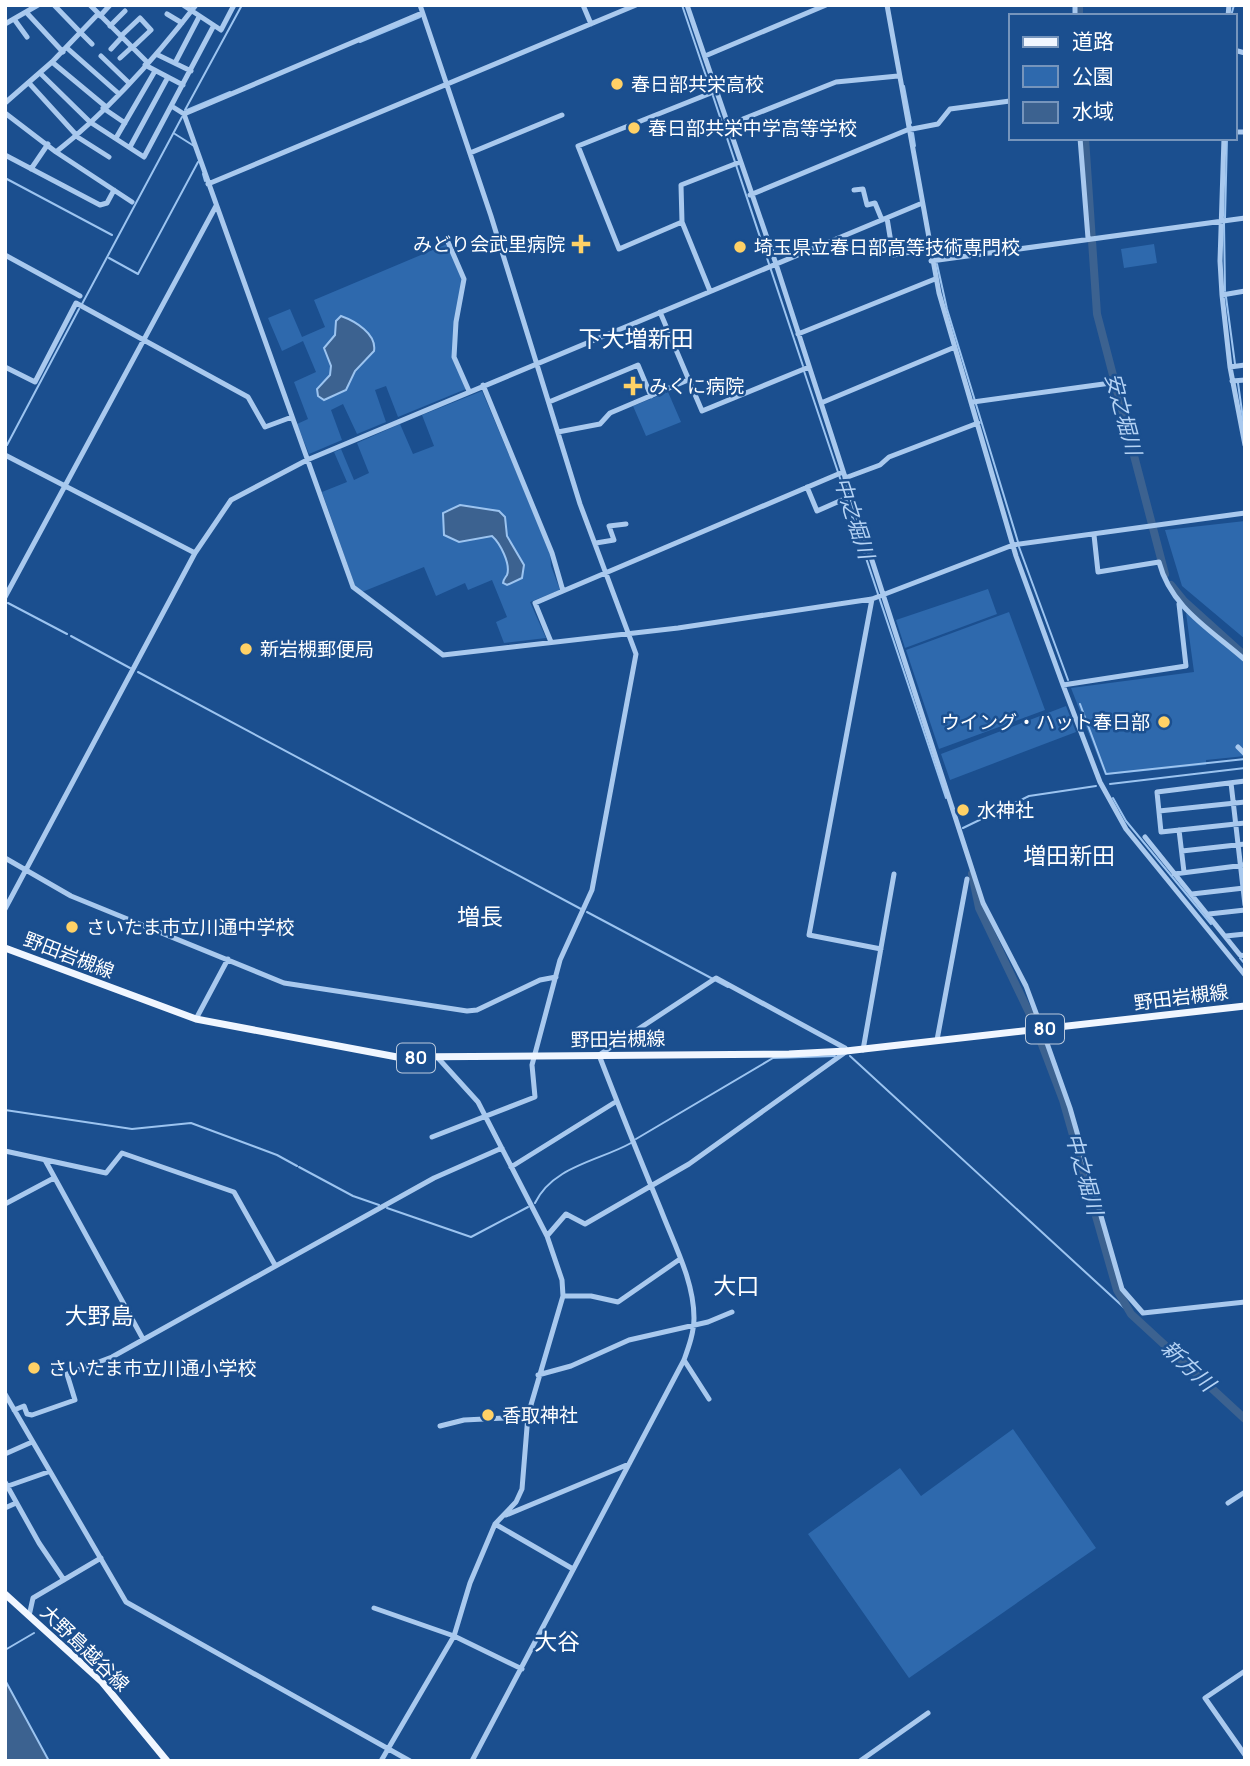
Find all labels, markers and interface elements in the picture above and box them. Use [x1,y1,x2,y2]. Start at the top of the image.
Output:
legend [1009,14,1236,140]
text: 道路 [1072,27,1114,55]
text: 公園 [1072,62,1114,90]
place label: 春日部共栄高校 [631,71,764,97]
marker: 春日部共栄高校 [609,76,625,92]
text: 水域 [1072,97,1114,125]
place label: 春日部共栄中学高等学校 [648,115,857,141]
marker: 春日部共栄中学高等学校 [626,120,642,136]
place label: みどり会武里病院 [413,231,565,257]
marker: みどり会武里病院 [571,234,591,254]
place label: 埼玉県立春日部高等技術専門校 [754,234,1020,260]
marker: 埼玉県立春日部高等技術専門校 [732,239,748,255]
district label: 下大増新田 [579,322,694,354]
water label: 安之堀川 [1100,370,1149,460]
place label: みくに病院 [649,373,744,399]
marker: みくに病院 [623,376,643,396]
water label: 中之堀川 [829,473,882,564]
place label: 新岩槻郵便局 [260,636,374,662]
marker: 新岩槻郵便局 [238,641,254,657]
place label: ウイング・ハット春日部 [941,709,1150,735]
marker: ウイング・ハット春日部 [1156,714,1172,730]
place label: 水神社 [977,797,1034,823]
marker: 水神社 [955,802,971,818]
district label: 増田新田 [1023,839,1115,871]
district label: 増長 [457,900,503,932]
place label: さいたま市立川通中学校 [86,914,294,940]
marker: さいたま市立川通中学校 [64,919,80,935]
street label: 野田岩槻線 [20,926,118,984]
street label: 野田岩槻線 [1132,978,1230,1016]
road number: 80 [1026,1014,1064,1044]
street label: 野田岩槻線 [570,1025,666,1053]
road number: 80 [397,1044,435,1072]
water label: 中之堀川 [1060,1129,1111,1220]
district label: 大口 [713,1269,759,1301]
district label: 大野島 [65,1299,134,1331]
water label: 新方川 [1156,1334,1223,1398]
place label: さいたま市立川通小学校 [48,1355,256,1381]
marker: さいたま市立川通小学校 [26,1360,42,1376]
place label: 香取神社 [502,1402,578,1428]
marker: 香取神社 [480,1407,496,1423]
street label: 大野島越谷線 [35,1599,135,1697]
district label: 大谷 [534,1625,580,1657]

